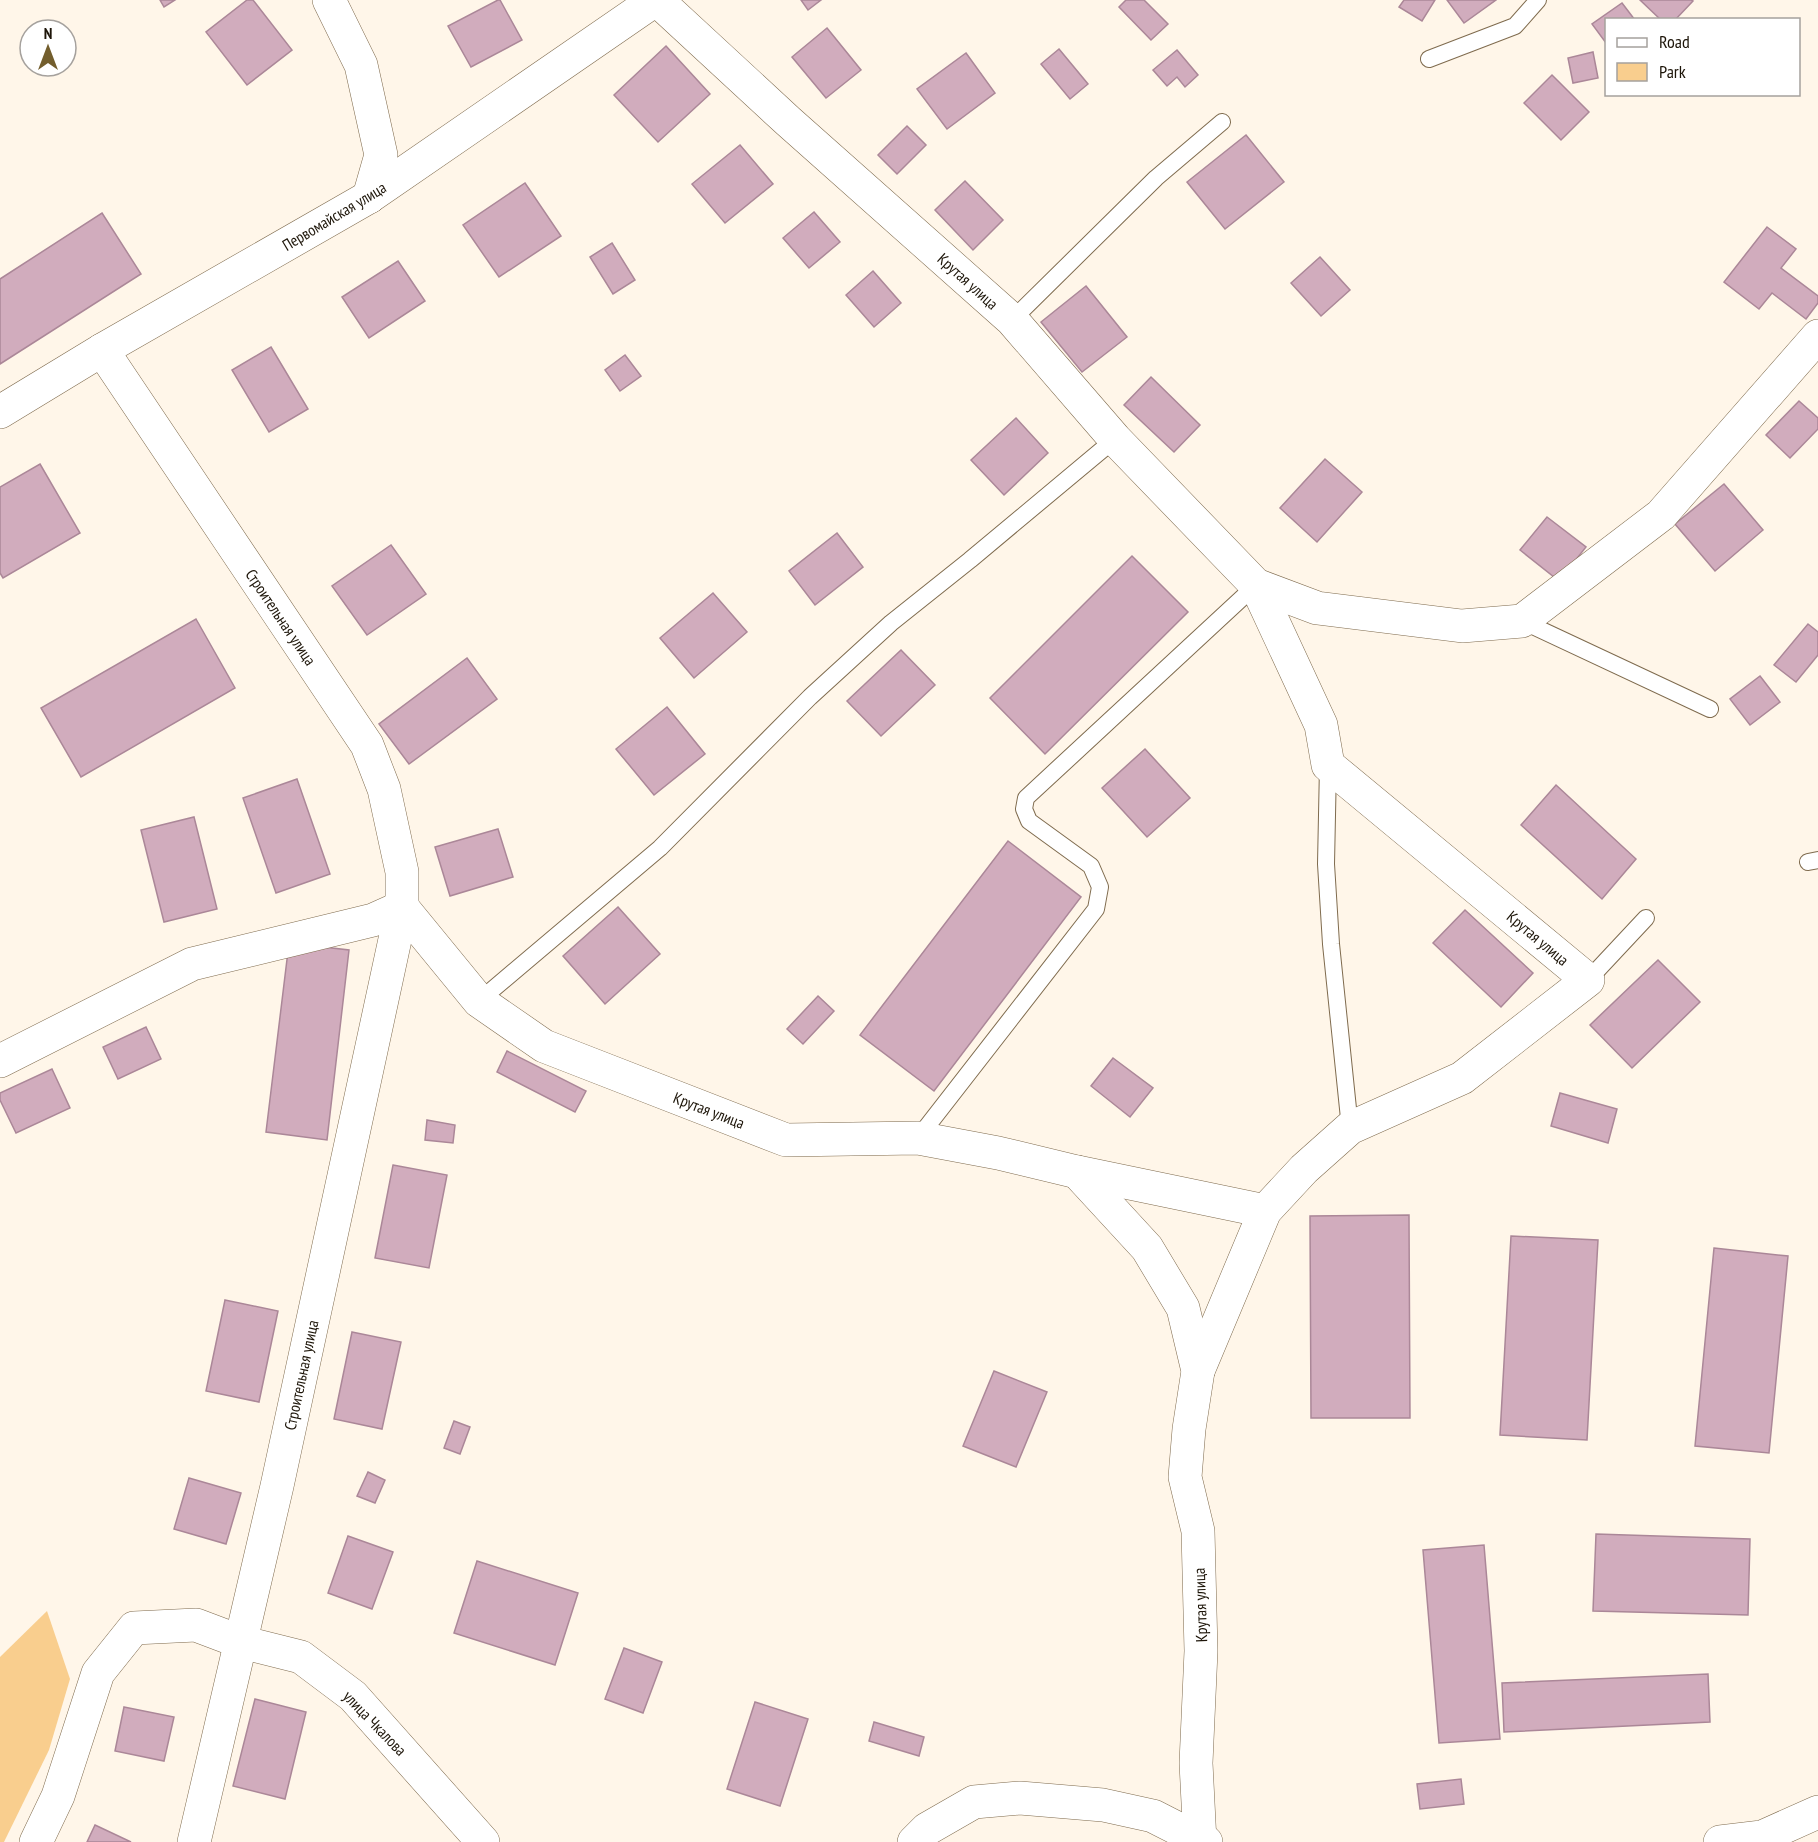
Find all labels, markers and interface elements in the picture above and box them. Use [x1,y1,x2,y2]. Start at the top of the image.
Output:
north arrow [18,18,78,78]
legend [1605,18,1800,96]
text: N [44,23,52,43]
text: Road [1659,30,1690,53]
text: Park [1659,60,1686,83]
street label: Первомайская улица [278,177,390,255]
street label: Крутая улица [934,249,1002,313]
street label: Строительная улица [241,565,321,669]
street label: Крутая улица [1503,906,1573,970]
street label: Крутая улица [671,1087,747,1133]
street label: Строительная улица [280,1318,322,1432]
street label: Крутая улица [1189,1567,1211,1643]
street label: улица Чкалова [339,1686,411,1760]

